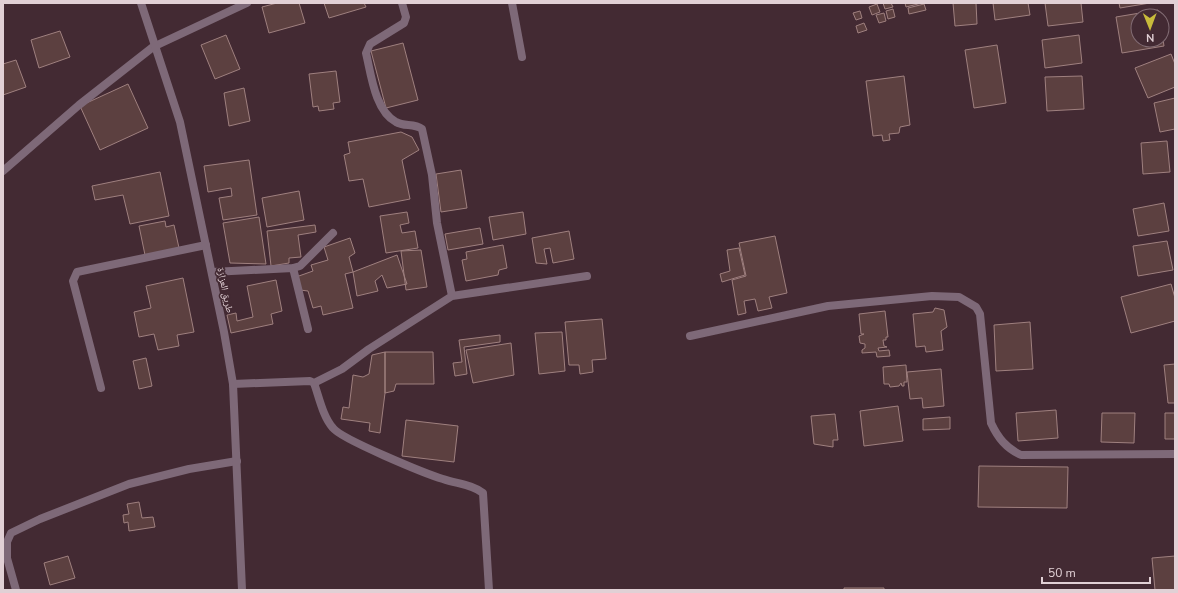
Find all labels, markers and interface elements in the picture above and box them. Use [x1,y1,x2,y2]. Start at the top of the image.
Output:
north arrow [1130,8,1170,48]
text: N [1146,30,1154,45]
street label: طريق العزازة [213,266,237,315]
scale bar [1042,559,1150,585]
text: 50 m [1048,565,1076,581]

